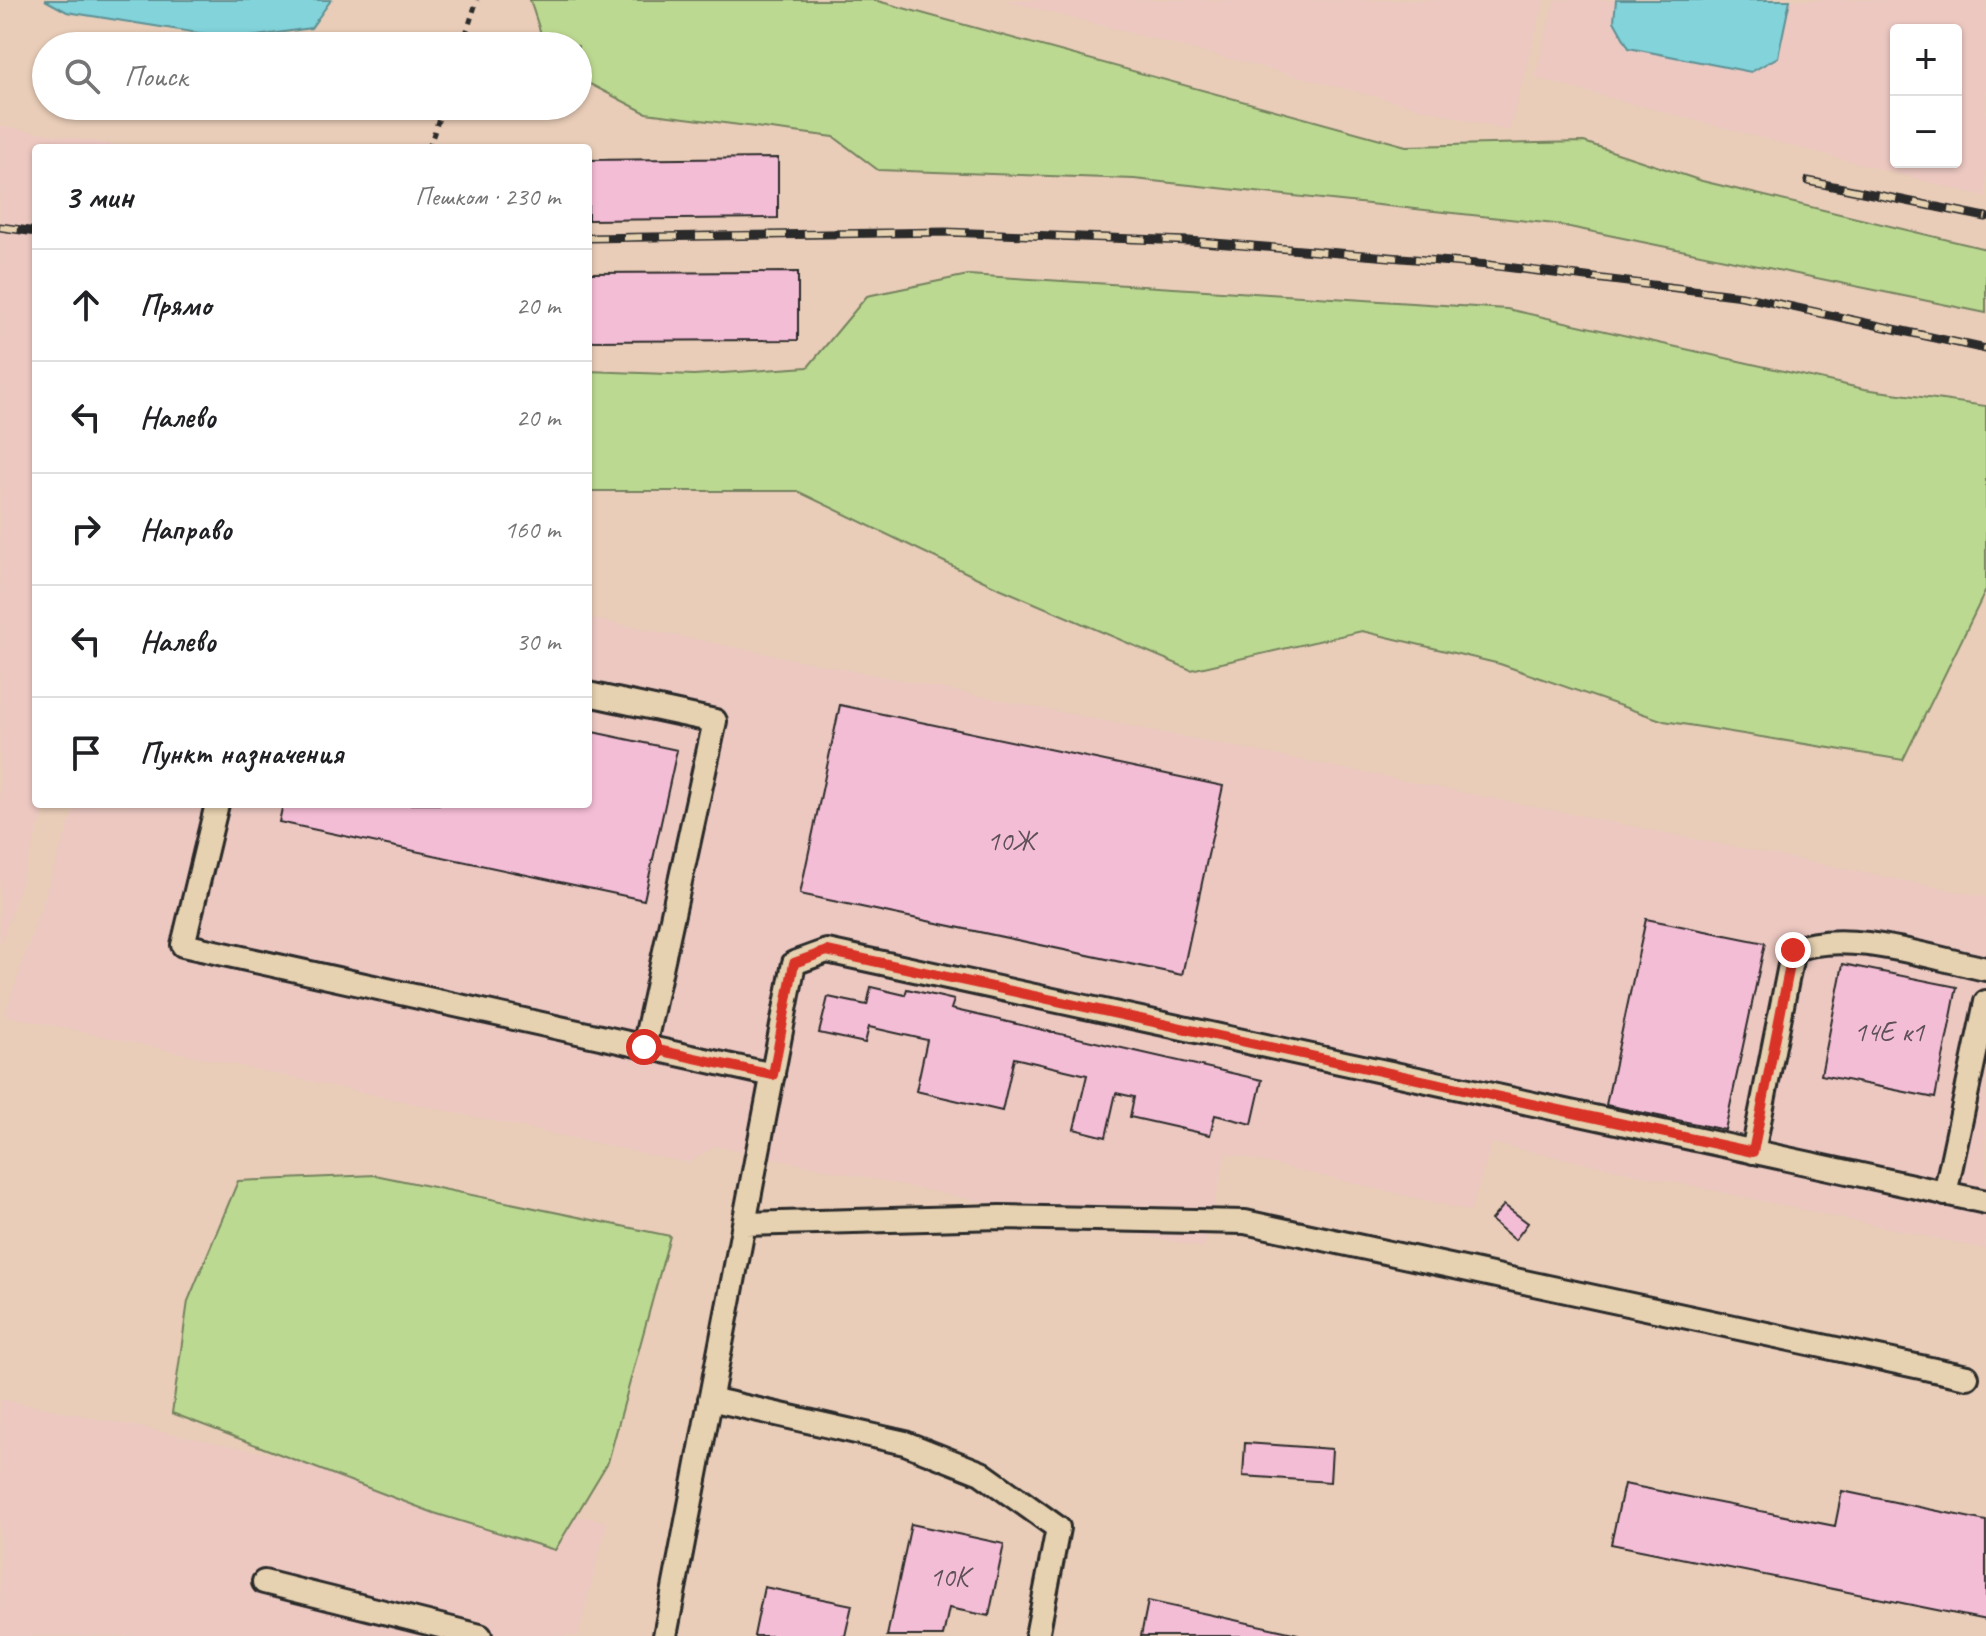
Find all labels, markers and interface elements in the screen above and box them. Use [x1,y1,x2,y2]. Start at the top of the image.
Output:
map controls [1890,24,1962,168]
button: + [1890,24,1962,96]
search box [32,32,592,120]
icon: search [60,54,104,98]
text: Поиск [124,57,187,95]
button: − [1890,96,1962,168]
text: 3 мин [64,175,133,218]
text: Пешком · 230 m [415,180,560,213]
icon: ahead [64,283,108,327]
text: Прямо [140,286,211,324]
text: 20 m [516,289,560,322]
icon: left [64,395,108,439]
text: Налево [140,398,216,436]
text: 20 m [516,401,560,434]
icon: right [64,507,108,551]
text: Направо [140,510,232,548]
text: 160 m [504,513,560,546]
icon: left [64,619,108,663]
text: Налево [140,622,216,660]
text: 30 m [516,625,560,658]
icon: arrive [64,731,108,775]
text: Пункт назначения [140,734,343,772]
house number: 10Ж [987,823,1039,858]
route end [1775,932,1811,968]
house number: 14Е к1 [1854,1014,1926,1049]
route start [626,1029,662,1065]
house number: 10К [929,1559,975,1594]

